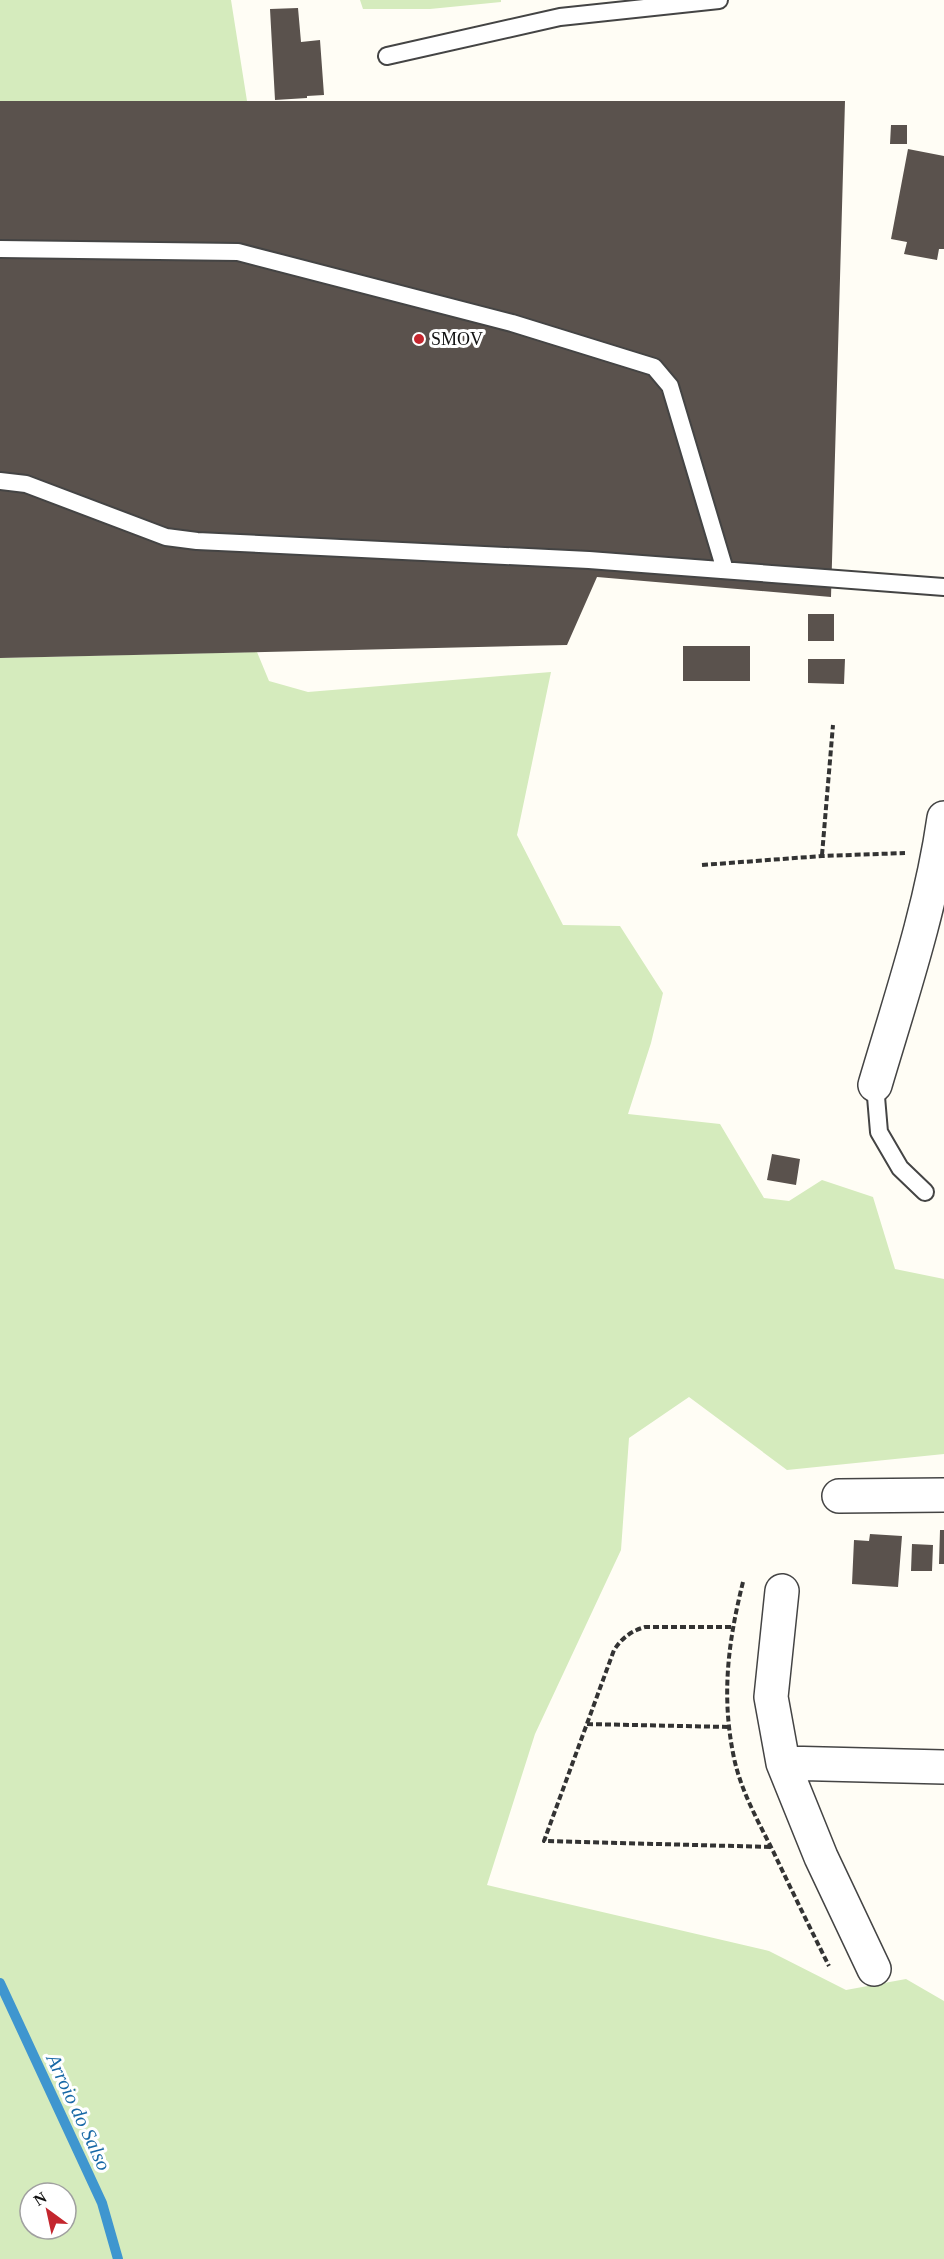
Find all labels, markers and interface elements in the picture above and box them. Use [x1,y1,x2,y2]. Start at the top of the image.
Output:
place label: SMOV [431,329,483,349]
marker: SMOV [412,332,426,346]
water label: Arroio do Salso [42,2048,116,2174]
north arrow [18,2181,78,2241]
text: N [31,2188,50,2209]

